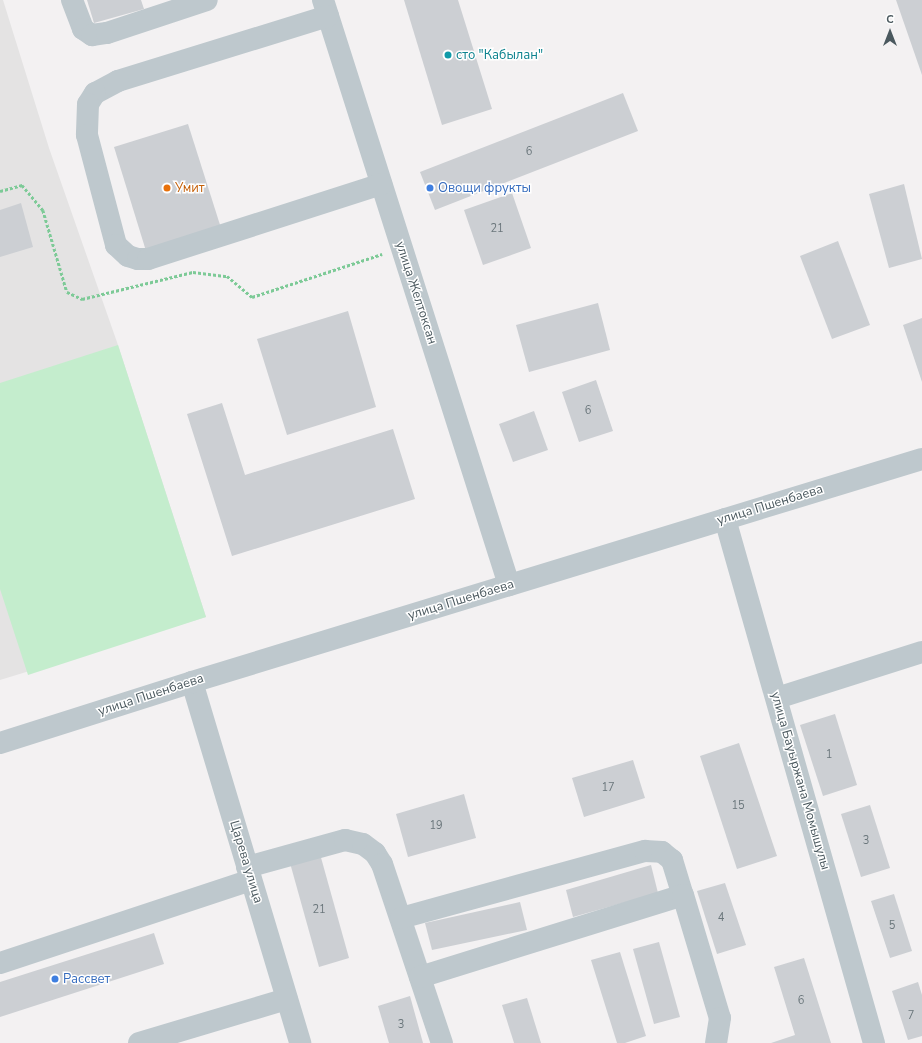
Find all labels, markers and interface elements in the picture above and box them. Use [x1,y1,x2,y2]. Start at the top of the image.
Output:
north arrow [870,12,910,52]
text: С [886,12,894,27]
place label: сто "Кабылан" [456,47,543,63]
marker: сто "Кабылан" [443,50,453,60]
house number: 6 [526,145,532,159]
place label: Умит [175,180,205,196]
place label: Овощи фрукты [438,180,531,196]
marker: Умит [162,183,172,193]
marker: Овощи фрукты [425,183,435,193]
house number: 21 [490,222,504,236]
street label: улица Желтоксан [392,240,440,346]
house number: 6 [585,404,591,418]
street label: улица Пшенбаева [715,481,825,529]
street label: улица Пшенбаева [406,576,516,624]
street label: улица Пшенбаева [96,671,206,719]
street label: улица Бауыржана Момышулы [767,690,833,872]
house number: 1 [826,748,832,762]
house number: 17 [601,781,615,795]
house number: 15 [731,799,745,813]
street label: Царева улица [226,819,266,905]
house number: 19 [429,819,443,833]
house number: 3 [863,834,869,848]
house number: 21 [312,903,326,917]
house number: 4 [718,911,724,925]
house number: 5 [889,919,895,933]
place label: Рассвет [63,971,110,987]
marker: Рассвет [50,974,60,984]
house number: 6 [798,994,804,1008]
house number: 7 [908,1009,914,1023]
house number: 3 [398,1018,404,1032]

